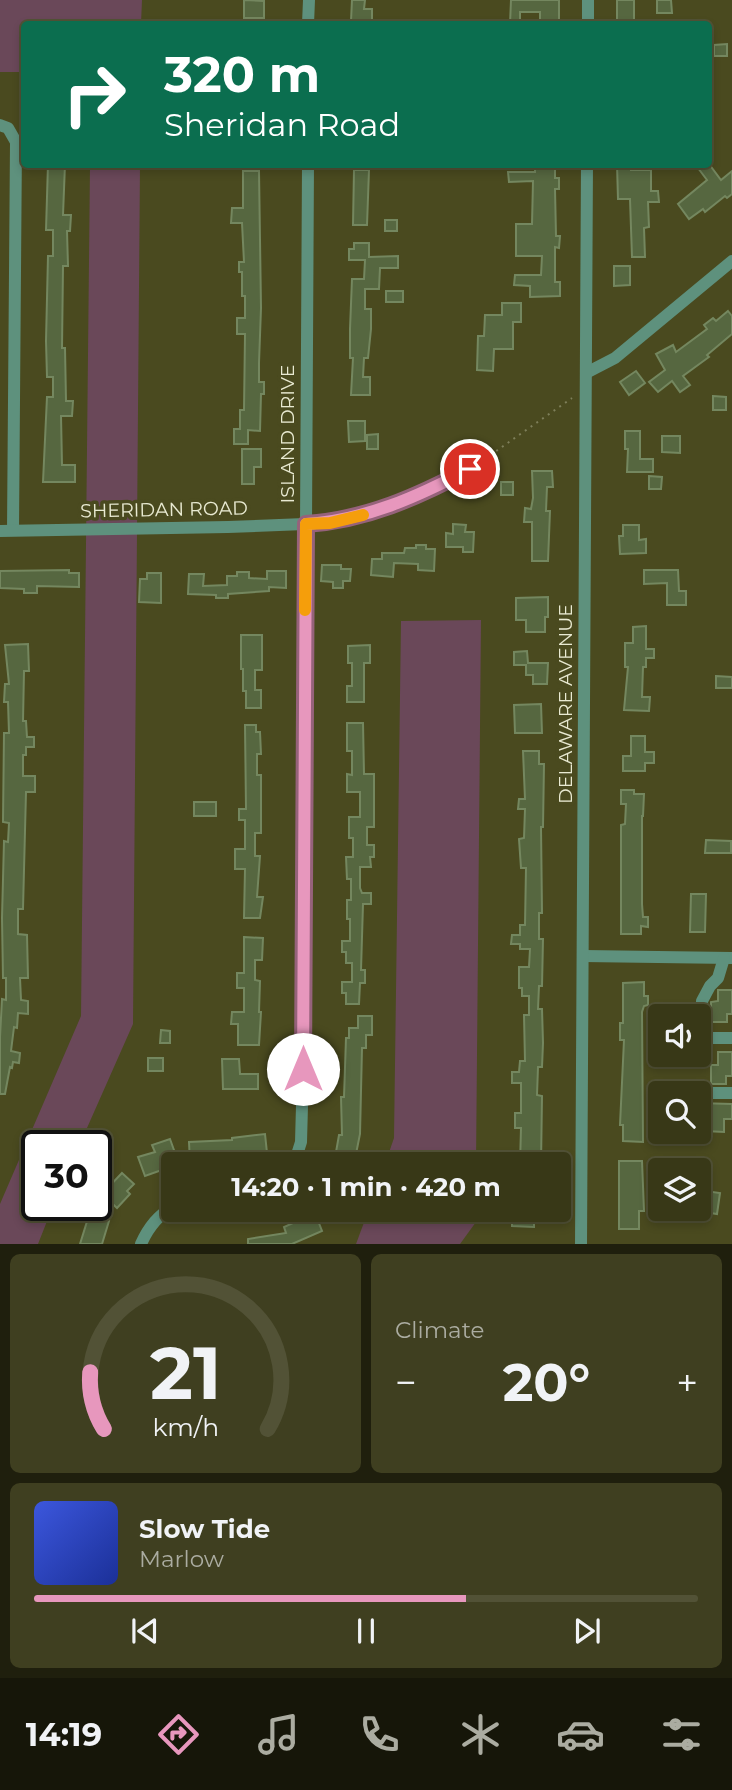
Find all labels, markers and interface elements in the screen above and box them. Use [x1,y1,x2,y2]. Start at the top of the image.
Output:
text: 320 m [164,45,320,104]
icon: right [49,49,140,140]
text: Sheridan Road [164,105,400,144]
street label: ISLAND DRIVE [276,365,299,503]
pin [440,439,500,499]
icon: arrive [451,450,489,488]
street label: SHERIDAN ROAD [80,497,248,522]
street label: DELAWARE AVENUE [554,604,577,804]
map controls [648,1004,711,1221]
button: sound [648,1004,711,1067]
position arrow [266,1032,340,1106]
button: search [648,1081,711,1144]
speed limit sign: 30 [21,1130,112,1221]
button: layers [648,1158,711,1221]
text: 14:20 · 1 min · 420 m [231,1171,501,1203]
text: Climate [395,1316,484,1344]
text: 21 [150,1330,221,1418]
text: 20° [503,1351,590,1414]
text: − [395,1359,417,1406]
text: + [676,1359,698,1406]
text: km/h [152,1412,219,1442]
text: Slow Tide [139,1513,270,1545]
text: Marlow [139,1545,224,1573]
icon: previous [126,1612,164,1650]
icon: pause [347,1612,385,1650]
icon: next [568,1612,606,1650]
icon: directions [154,1710,203,1759]
icon: music [254,1710,303,1759]
icon: phone [355,1710,404,1759]
icon: climate [456,1710,505,1759]
icon: car [556,1710,605,1759]
icon: filters [657,1710,706,1759]
text: 14:19 [26,1715,102,1754]

